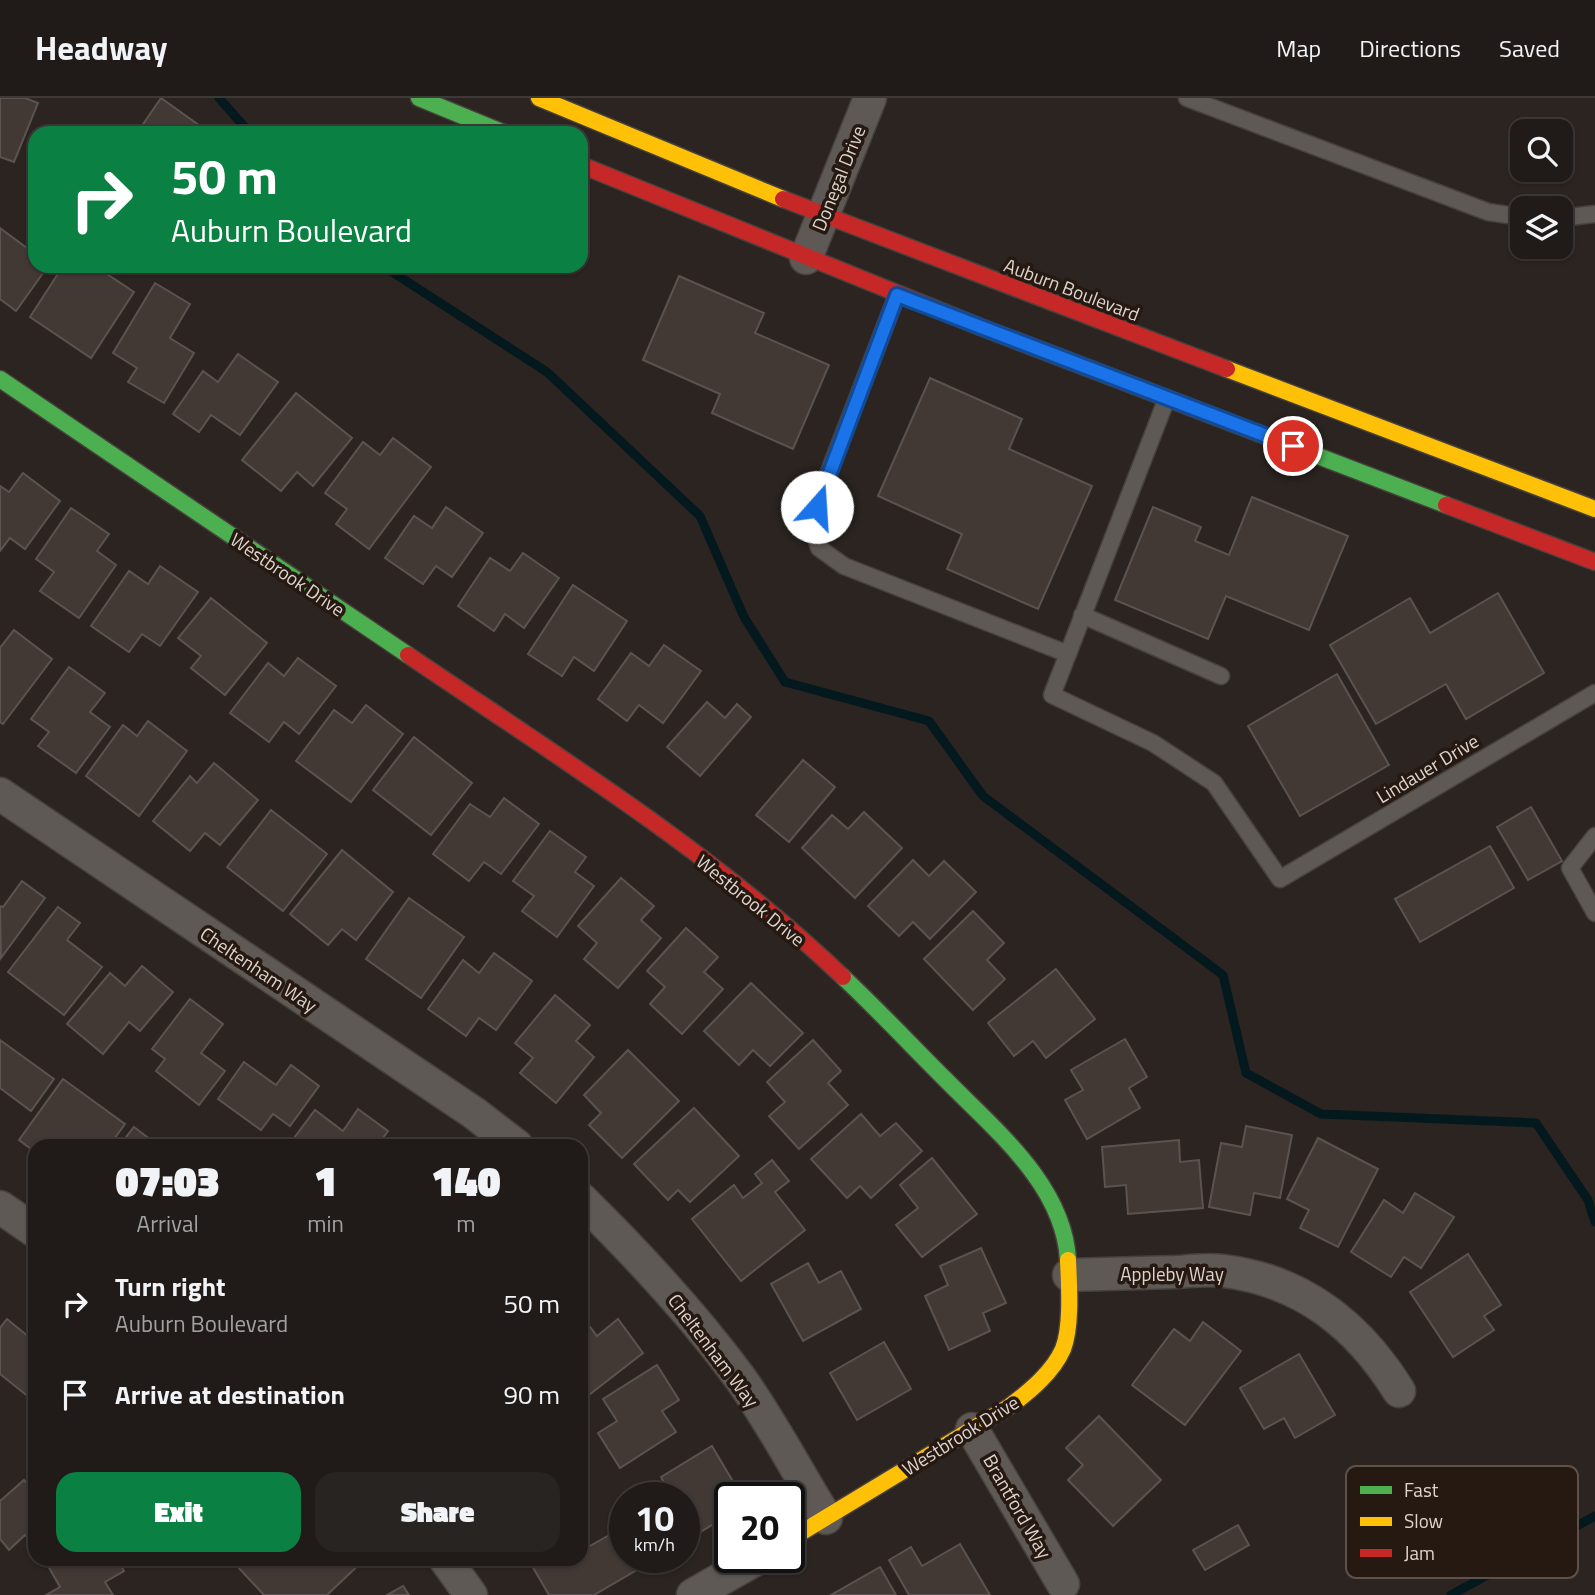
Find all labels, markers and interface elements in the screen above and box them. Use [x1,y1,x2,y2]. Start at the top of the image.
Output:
text: Headway [35,23,168,73]
text: Map [1276,30,1321,66]
text: Directions [1359,30,1461,66]
text: Saved [1499,30,1560,66]
map controls [1510,119,1573,259]
button: search [1510,119,1573,182]
street label: Donegal Drive [804,121,872,235]
text: 50 m [171,138,278,213]
icon: right [56,154,147,245]
button: layers [1510,196,1573,259]
text: Auburn Boulevard [171,206,412,254]
street label: Auburn Boulevard [1000,250,1144,328]
pin [1263,416,1323,476]
icon: arrive [1274,427,1312,465]
position arrow [780,470,854,544]
street label: Westbrook Drive [225,525,351,623]
street label: Lindauer Drive [1370,726,1484,810]
street label: Westbrook Drive [690,847,812,953]
street label: Cheltenham Way [195,919,323,1019]
text: 07:03 [115,1148,220,1212]
text: 1 [314,1148,337,1212]
text: 140 [431,1148,501,1212]
text: Arrival [136,1206,199,1241]
text: min [307,1206,344,1241]
text: m [456,1206,476,1241]
street label: Appleby Way [1120,1259,1224,1288]
text: Turn right [115,1267,226,1306]
text: 50 m [503,1284,560,1323]
icon: right [56,1285,94,1323]
street label: Cheltenham Way [662,1287,766,1413]
text: Auburn Boulevard [115,1306,288,1341]
text: Arrive at destination [115,1375,345,1414]
text: 90 m [503,1375,560,1414]
icon: arrive [56,1376,94,1414]
street label: Westbrook Drive [896,1388,1024,1482]
street label: Brantford Way [976,1448,1060,1564]
legend [1346,1466,1578,1578]
button: Exit [56,1472,301,1552]
button: Share [315,1472,560,1552]
text: Fast [1404,1475,1439,1504]
speed limit sign: 20 [714,1482,805,1573]
text: 10 [635,1491,674,1545]
text: Slow [1404,1506,1443,1535]
text: km/h [634,1531,675,1558]
text: Jam [1404,1538,1435,1567]

